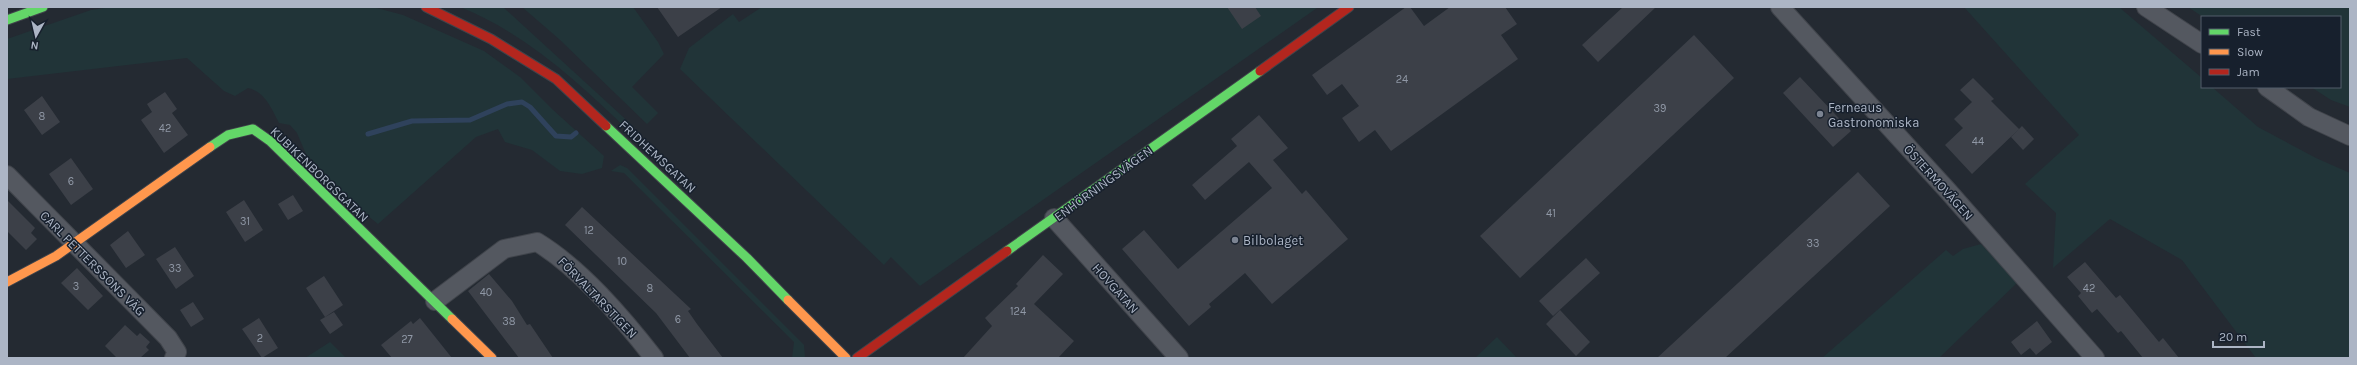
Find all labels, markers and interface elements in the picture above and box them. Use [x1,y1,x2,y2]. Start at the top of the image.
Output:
north arrow [16,16,56,56]
legend [2201,16,2341,88]
text: Fast [2237,25,2261,39]
text: N [30,38,39,52]
text: Slow [2237,45,2263,59]
text: Jam [2237,65,2260,79]
house number: 24 [1396,73,1408,86]
place label: Ferneaus Gastronomiska [1828,100,1919,130]
house number: 39 [1654,102,1666,115]
marker: Ferneaus Gastronomiska [1815,109,1825,119]
house number: 8 [39,110,46,123]
street label: FRIDHEMSGATAN [616,117,699,196]
house number: 42 [159,122,171,135]
street label: KUBIKENBORGSGATAN [268,124,372,225]
house number: 44 [1972,135,1984,148]
street label: ÖSTERMOVÄGEN [1901,141,1977,223]
street label: ENHÖRNINGSVÄGEN [1051,142,1155,224]
house number: 6 [68,175,74,188]
street label: CARL PETTERSSONS VÄG [37,207,149,319]
house number: 41 [1546,207,1556,220]
house number: 31 [240,215,250,228]
house number: 12 [584,224,594,237]
place label: Bilbolaget [1243,233,1303,248]
marker: Bilbolaget [1230,235,1240,245]
house number: 33 [1807,237,1820,250]
street label: FÖRVALTARSTIGEN [555,253,641,341]
house number: 10 [617,255,627,268]
street label: HOVGATAN [1089,260,1142,316]
house number: 33 [169,262,182,275]
house number: 3 [73,280,79,293]
house number: 8 [647,282,654,295]
house number: 42 [2083,282,2095,295]
house number: 40 [480,286,492,299]
house number: 124 [1010,305,1026,318]
house number: 6 [675,313,681,326]
house number: 38 [502,315,516,328]
scale bar [2213,323,2264,349]
text: 20 m [2219,330,2247,344]
house number: 2 [257,332,263,345]
house number: 27 [401,333,413,346]

